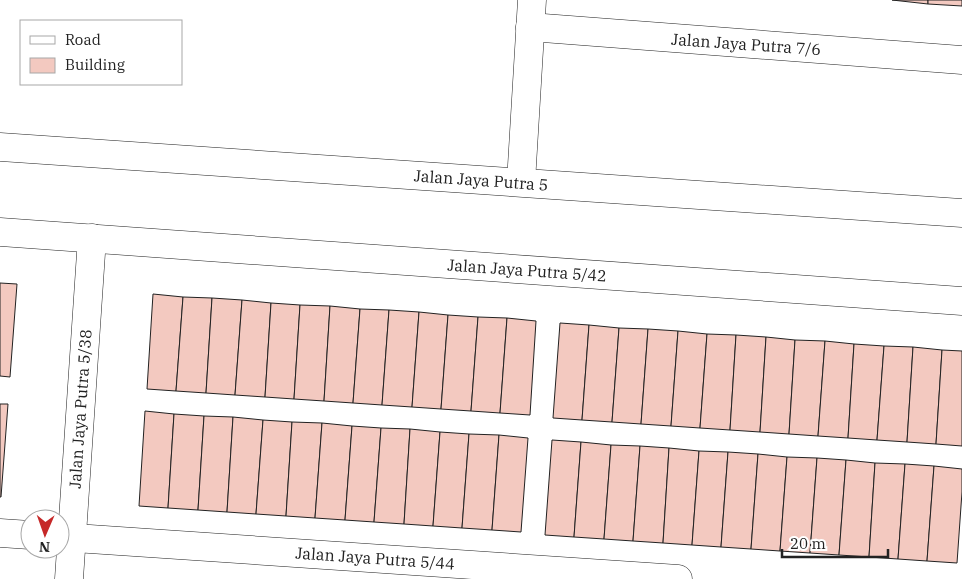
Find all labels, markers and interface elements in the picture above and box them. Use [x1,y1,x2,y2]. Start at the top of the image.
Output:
legend [20,20,182,85]
street label: Jalan Jaya Putra 7/6 [670,29,822,59]
text: Road [65,30,101,49]
text: Building [65,55,125,74]
street label: Jalan Jaya Putra 5 [413,165,549,195]
street label: Jalan Jaya Putra 5/42 [447,254,607,286]
street label: Jalan Jaya Putra 5/38 [64,329,96,489]
north arrow [20,509,70,559]
scale bar [782,526,888,558]
text: 20 m [790,534,826,553]
text: N [39,538,50,556]
street label: Jalan Jaya Putra 5/44 [295,542,455,574]

